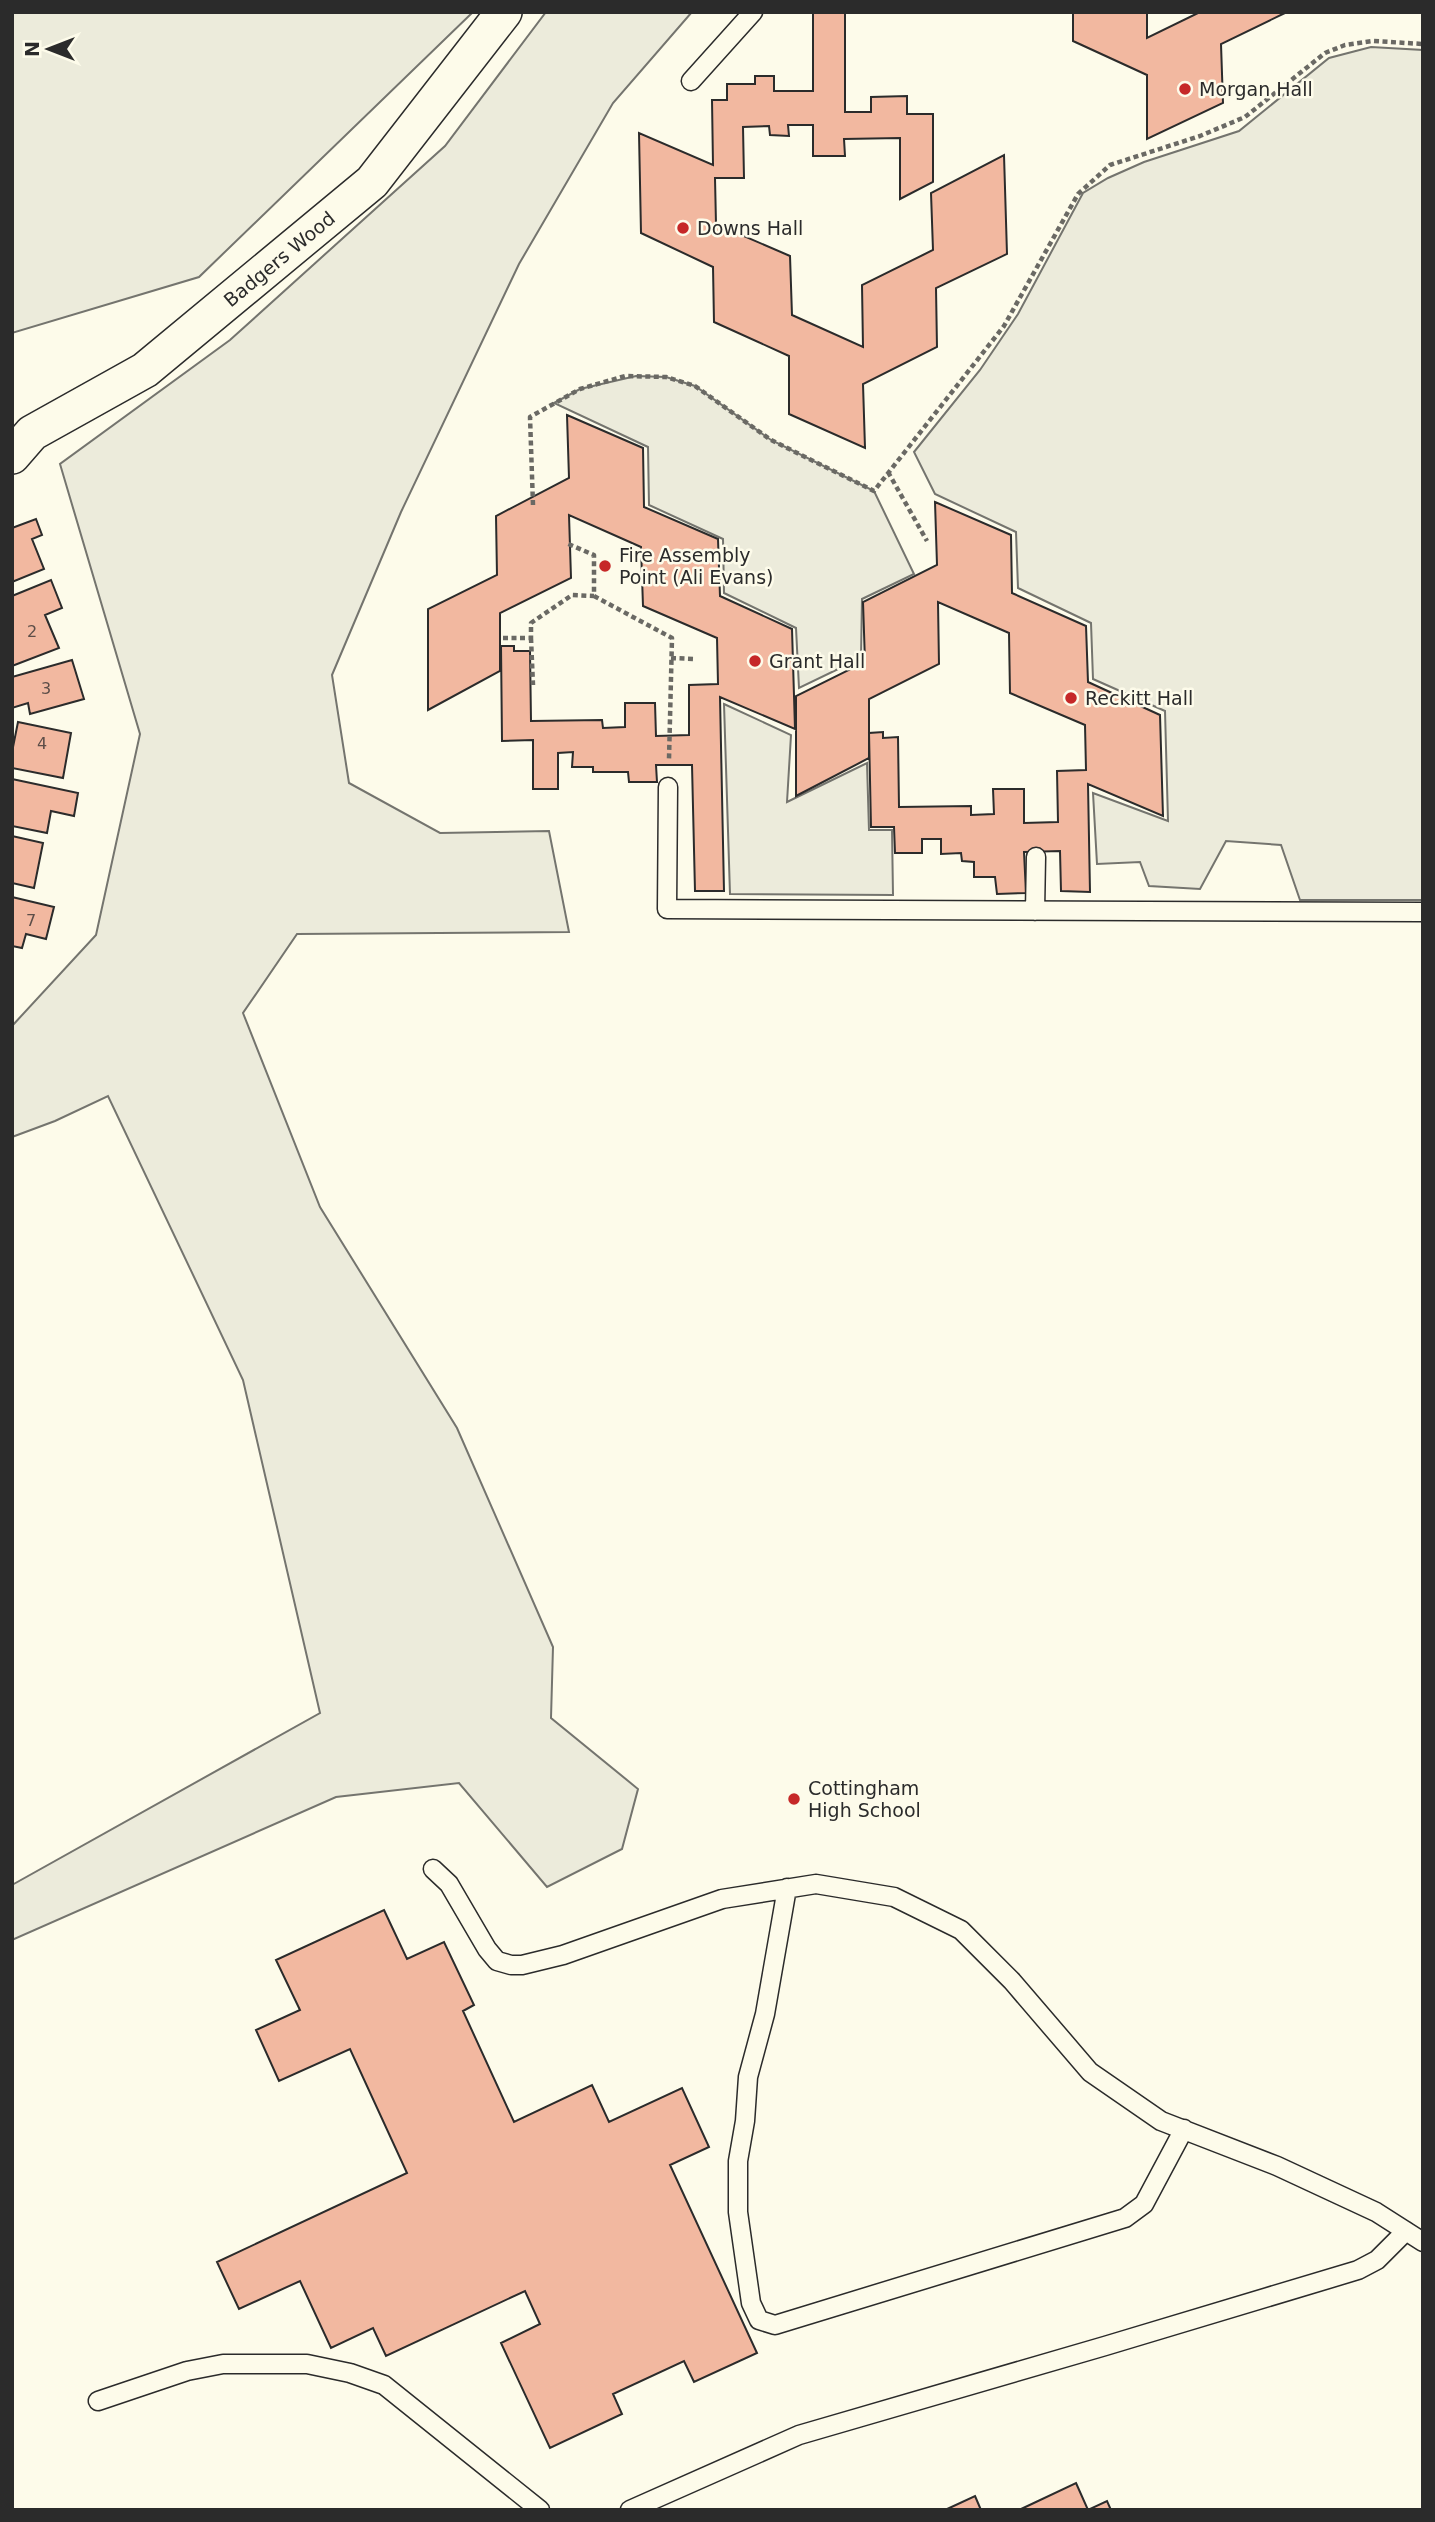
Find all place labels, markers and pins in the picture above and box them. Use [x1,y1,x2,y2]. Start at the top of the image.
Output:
place label: Morgan Hall [1199,78,1313,100]
marker: Morgan Hall [1177,81,1193,97]
place label: Downs Hall [697,217,803,239]
marker: Downs Hall [675,220,691,236]
place label: Fire Assembly Point (Ali Evans) [619,544,773,588]
marker: Fire Assembly Point (Ali Evans) [597,558,613,574]
place label: Grant Hall [769,650,865,672]
marker: Grant Hall [747,653,763,669]
place label: Reckitt Hall [1085,687,1193,709]
marker: Reckitt Hall [1063,690,1079,706]
place label: Cottingham High School [808,1777,921,1821]
marker: Cottingham High School [786,1791,802,1807]

